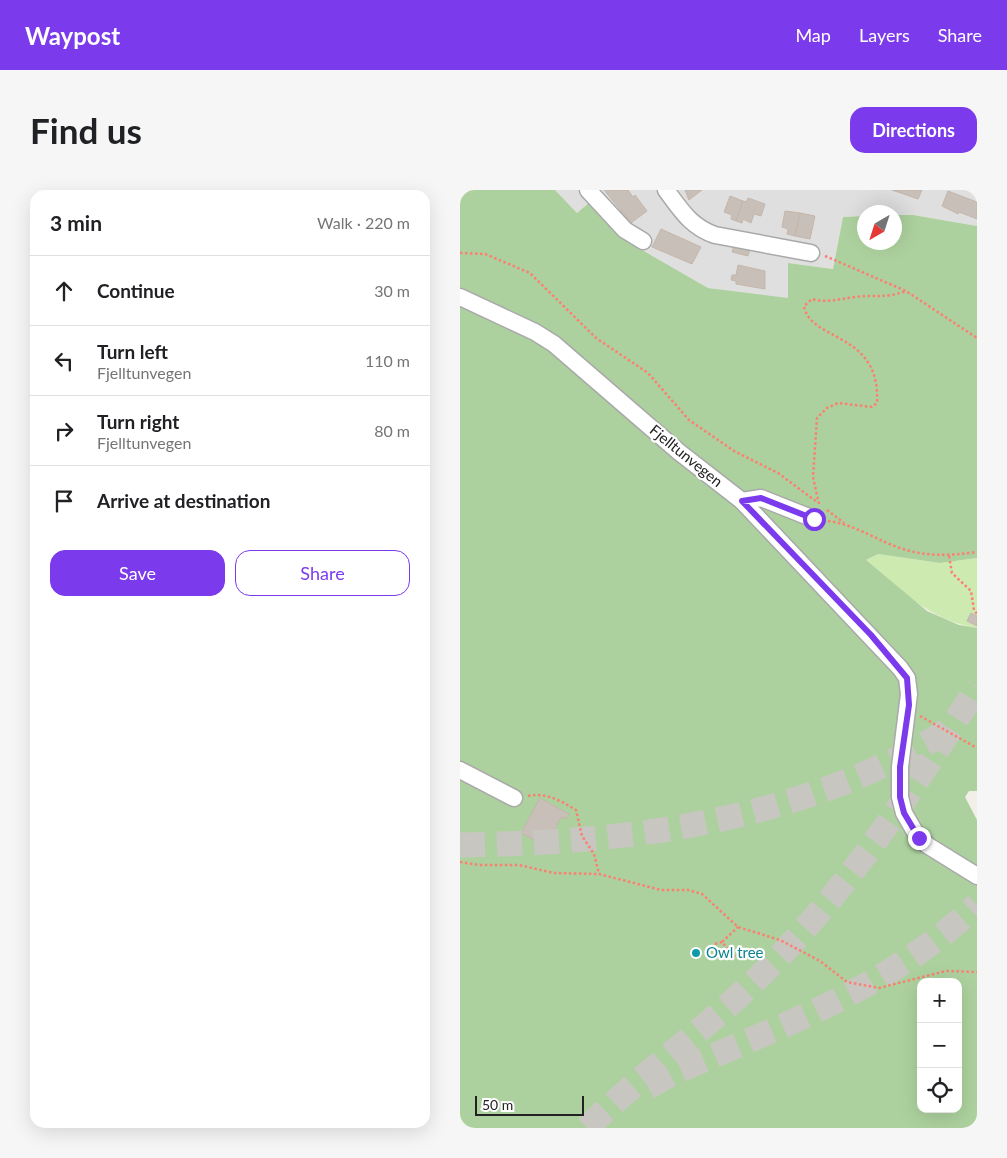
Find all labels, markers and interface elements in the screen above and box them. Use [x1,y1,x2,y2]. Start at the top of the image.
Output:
text: Waypost [25,21,120,50]
text: Map [795,24,831,46]
text: Layers [859,24,910,46]
text: Share [938,24,982,46]
button: Directions [850,107,977,153]
text: Find us [30,109,142,151]
north arrow [857,205,902,250]
text: 3 min [50,210,102,235]
text: Walk · 220 m [317,213,410,232]
icon: ahead [50,277,78,305]
text: Continue [97,279,175,302]
text: 30 m [374,281,410,300]
text: Turn left [97,340,168,363]
icon: left [50,347,78,375]
text: 110 m [365,351,410,370]
text: Fjelltunvegen [97,363,191,382]
text: Turn right [97,410,179,433]
icon: right [50,417,78,445]
street label: Fjelltunvegen [647,420,727,490]
text: 80 m [374,421,410,440]
text: Fjelltunvegen [97,433,191,452]
icon: arrive [50,487,78,515]
text: Arrive at destination [97,489,270,512]
route start [803,508,826,531]
button: Save [50,550,225,596]
button: Share [235,550,410,596]
route end [908,827,931,850]
place label: Owl tree [706,943,764,961]
marker: Owl tree [690,947,702,959]
map controls [917,978,962,1113]
button: + [917,978,962,1023]
button: − [917,1023,962,1068]
button: locate [917,1068,962,1113]
scale bar [475,1093,584,1116]
text: 50 m [482,1096,513,1113]

